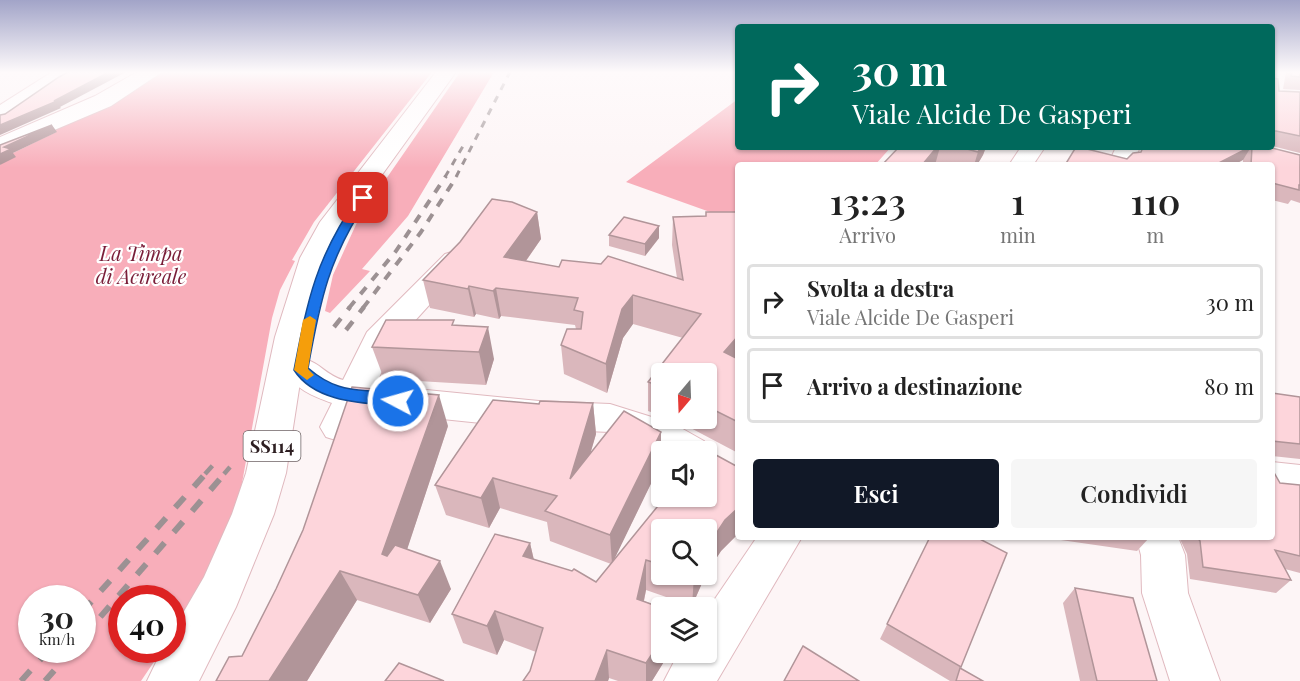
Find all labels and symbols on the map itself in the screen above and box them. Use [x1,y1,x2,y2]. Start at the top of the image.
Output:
pin [337,172,388,223]
park label: La Timpa di Acireale [96,239,187,289]
north arrow [651,363,717,429]
position arrow [366,369,430,433]
road number: SS114 [244,431,300,461]
speed limit sign: 40 [108,585,186,663]

